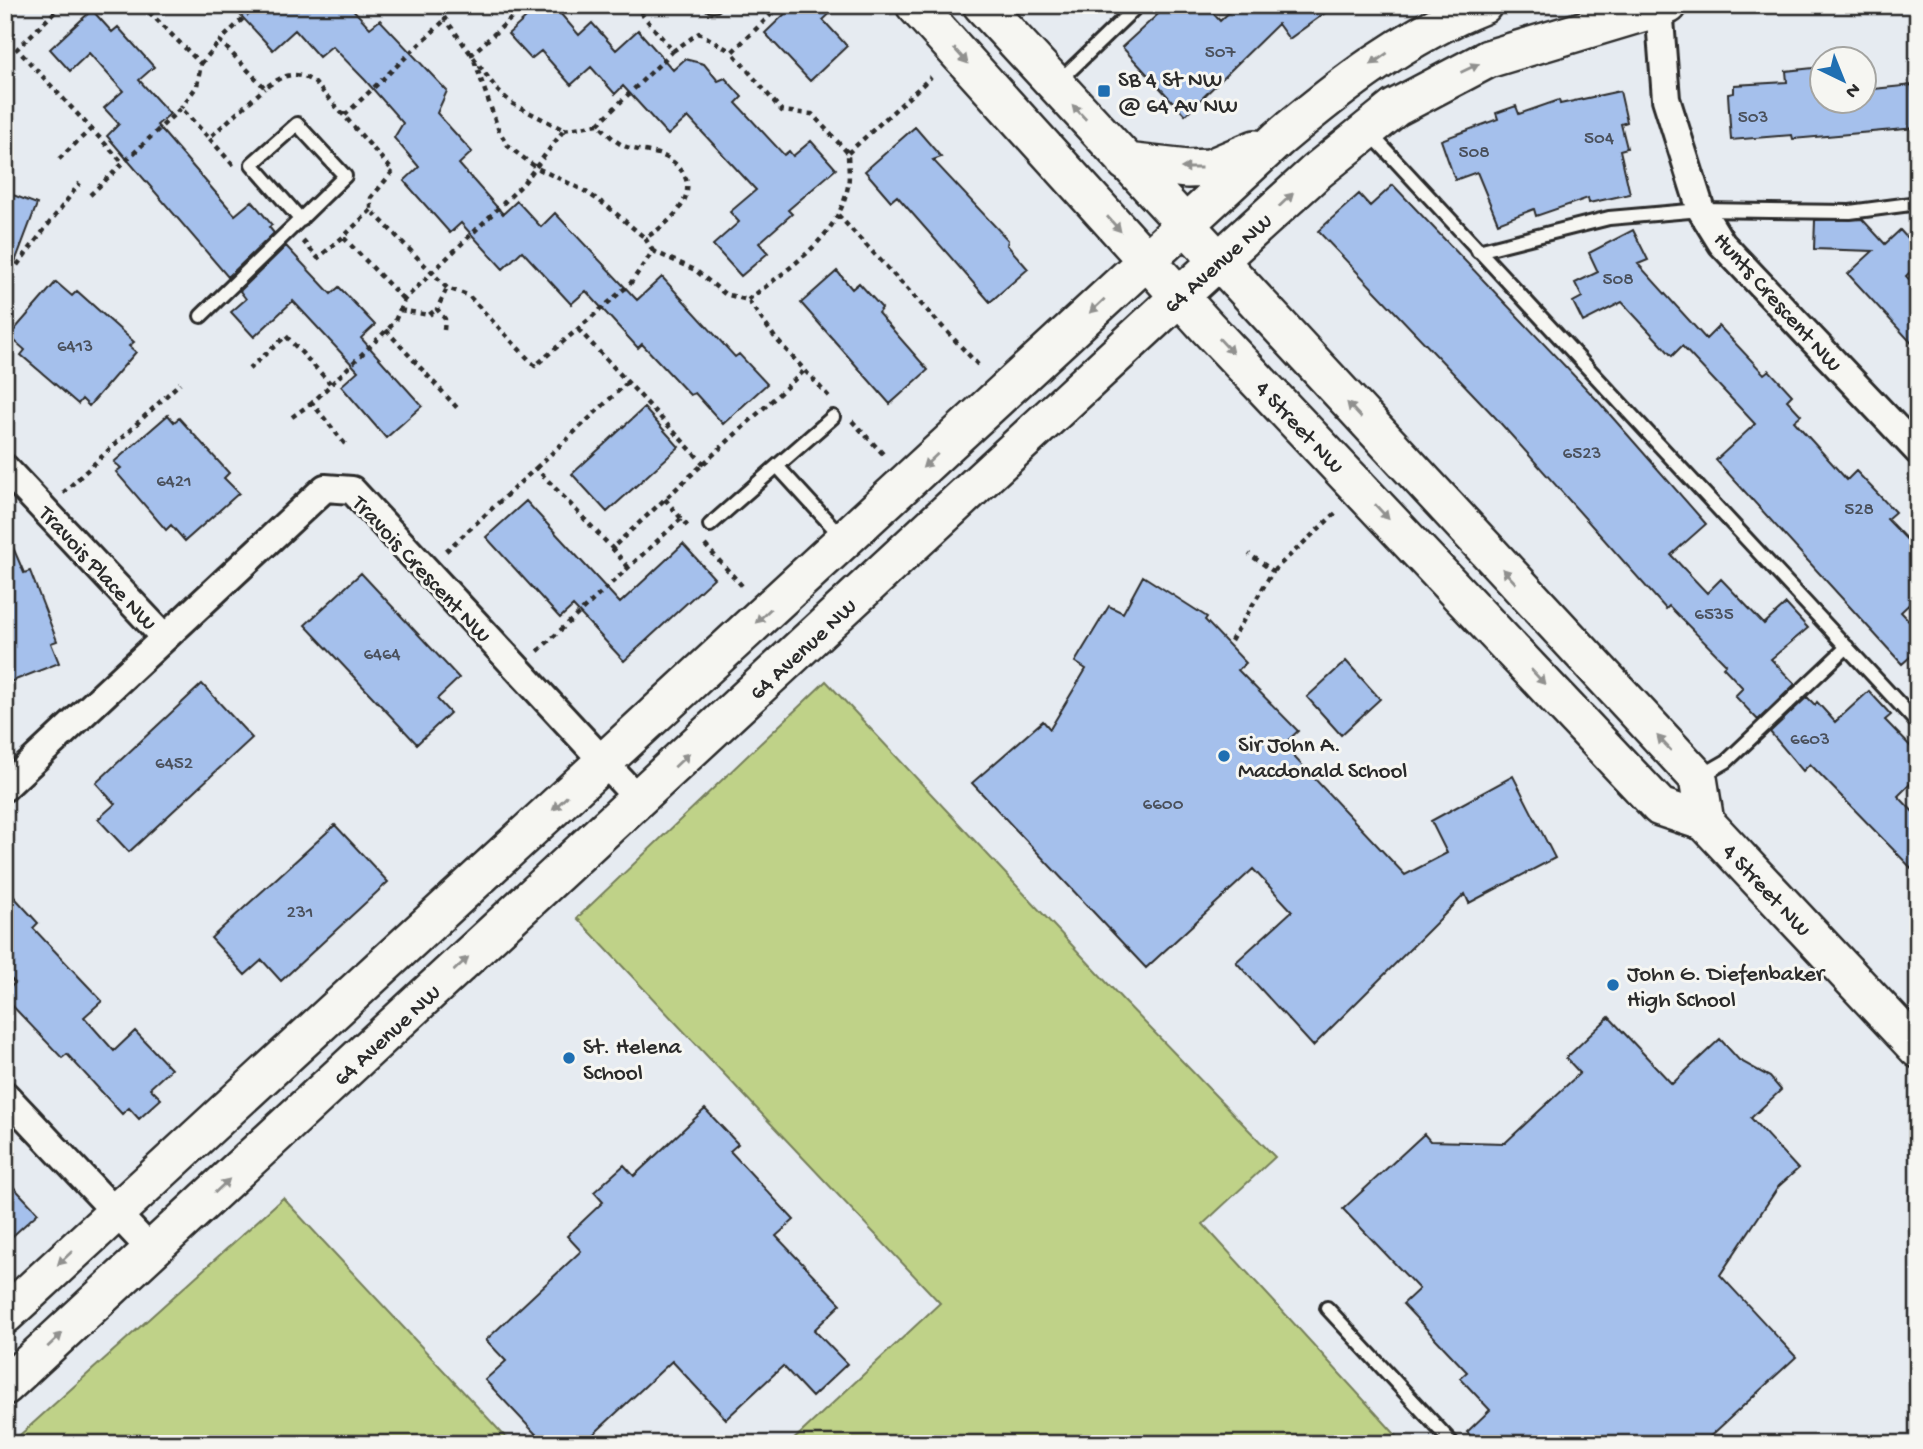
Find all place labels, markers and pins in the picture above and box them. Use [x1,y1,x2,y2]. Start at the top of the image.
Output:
place label: SB 4 St NW @ 64 Av NW [1118,68,1238,121]
marker: SB 4 St NW @ 64 Av NW [1096,83,1112,99]
place label: Sir John A. Macdonald School [1238,733,1407,786]
marker: Sir John A. Macdonald School [1216,748,1232,764]
place label: John G. Diefenbaker High School [1627,962,1826,1015]
marker: John G. Diefenbaker High School [1605,977,1621,993]
place label: St. Helena School [583,1035,683,1088]
marker: St. Helena School [561,1050,577,1066]

